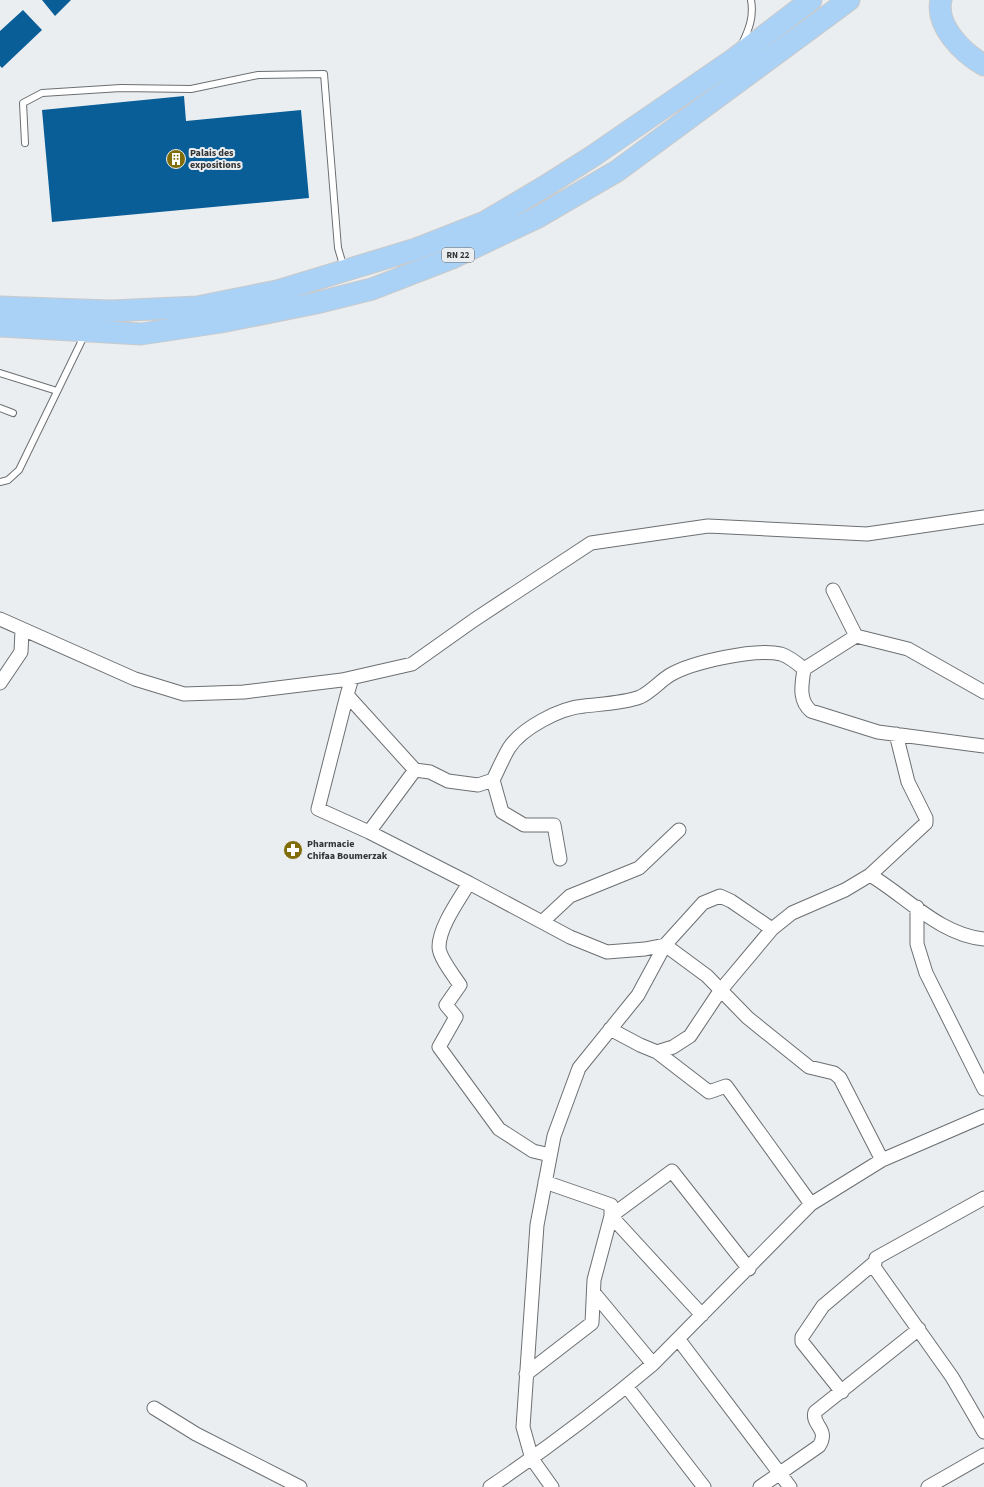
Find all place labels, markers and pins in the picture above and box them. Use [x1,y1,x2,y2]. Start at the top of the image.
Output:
place label: Palais des expositions [190,146,241,172]
building icon: Palais des expositions [165,148,187,170]
place label: Pharmacie Chifaa Boumerzak [307,837,388,863]
pharmacy icon: Pharmacie Chifaa Boumerzak [282,839,304,861]

